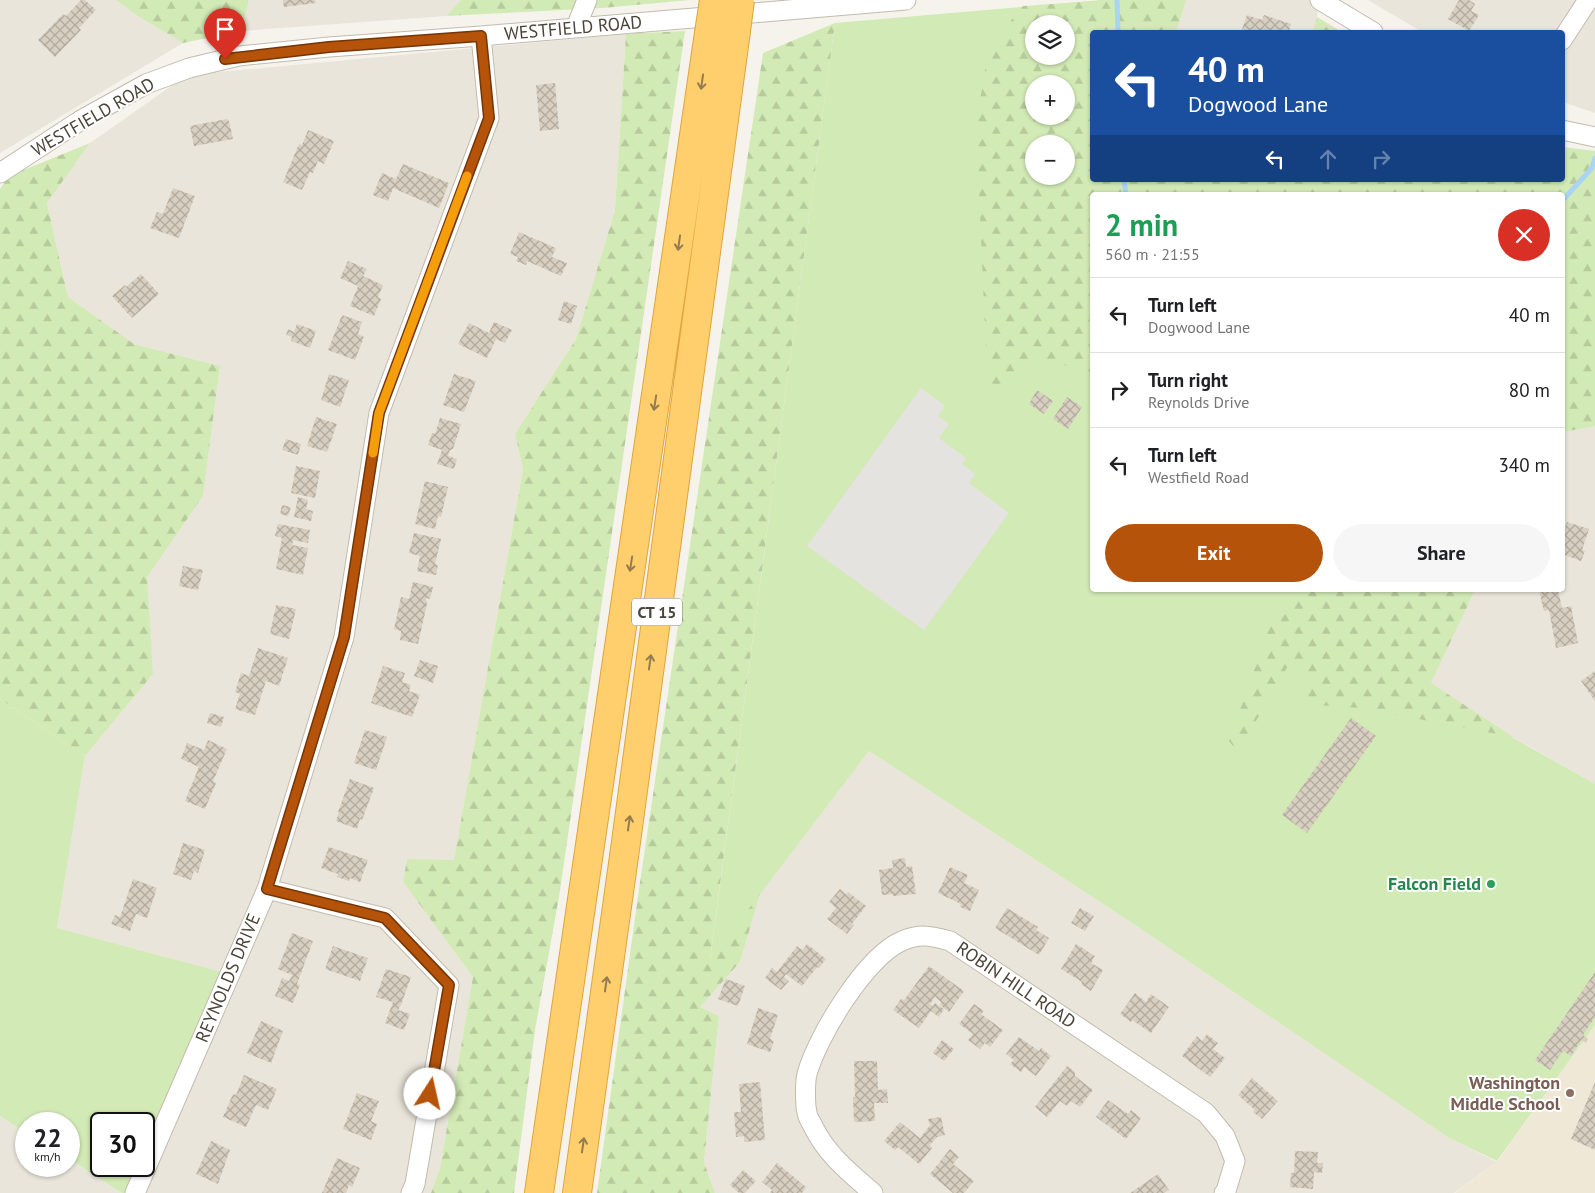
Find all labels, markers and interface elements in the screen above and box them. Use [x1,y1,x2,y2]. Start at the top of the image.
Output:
pin [204,8,246,59]
street label: WESTFIELD ROAD [503,10,643,45]
icon: arrive [211,15,239,43]
map controls [1025,15,1075,185]
button: layers [1025,15,1075,65]
text: 40 m [1188,46,1265,92]
icon: left [1105,50,1170,115]
street label: WESTFIELD ROAD [27,72,158,161]
one-way arrow [697,73,707,89]
button: + [1025,75,1075,125]
text: Dogwood Lane [1188,90,1328,118]
button: − [1025,135,1075,185]
icon: left [1261,145,1289,173]
icon: ahead [1314,145,1342,173]
icon: right [1367,145,1395,173]
text: 2 min [1105,205,1178,244]
button: close [1498,209,1550,261]
one-way arrow [674,234,684,250]
text: 560 m · 21:55 [1105,244,1200,264]
text: Turn left [1148,293,1217,317]
icon: left [1105,301,1133,329]
text: 40 m [1509,303,1550,327]
text: Dogwood Lane [1148,317,1250,337]
text: Turn right [1148,368,1228,392]
icon: right [1105,376,1133,404]
text: 80 m [1509,378,1550,402]
text: Reynolds Drive [1148,392,1249,412]
one-way arrow [650,395,660,411]
text: Turn left [1148,443,1217,467]
icon: left [1105,451,1133,479]
text: 340 m [1498,453,1550,477]
text: Westfield Road [1148,467,1249,487]
button: Exit [1105,524,1323,582]
button: Share [1333,524,1550,582]
one-way arrow [625,556,635,572]
road number: CT 15 [632,598,682,626]
one-way arrow [646,654,656,670]
one-way arrow [624,815,634,831]
place label: Falcon Field [1388,872,1481,895]
marker: Falcon Field [1485,878,1497,890]
street label: REYNOLDS DRIVE [190,910,265,1046]
street label: ROBIN HILL ROAD [952,936,1080,1033]
one-way arrow [601,976,611,992]
position arrow [403,1067,455,1119]
place label: Washington Middle School [1451,1071,1561,1115]
marker: Washington Middle School [1564,1087,1576,1099]
speed limit sign: 30 [90,1112,155,1177]
text: 22 [33,1122,62,1154]
one-way arrow [579,1137,589,1153]
text: km/h [34,1149,61,1164]

